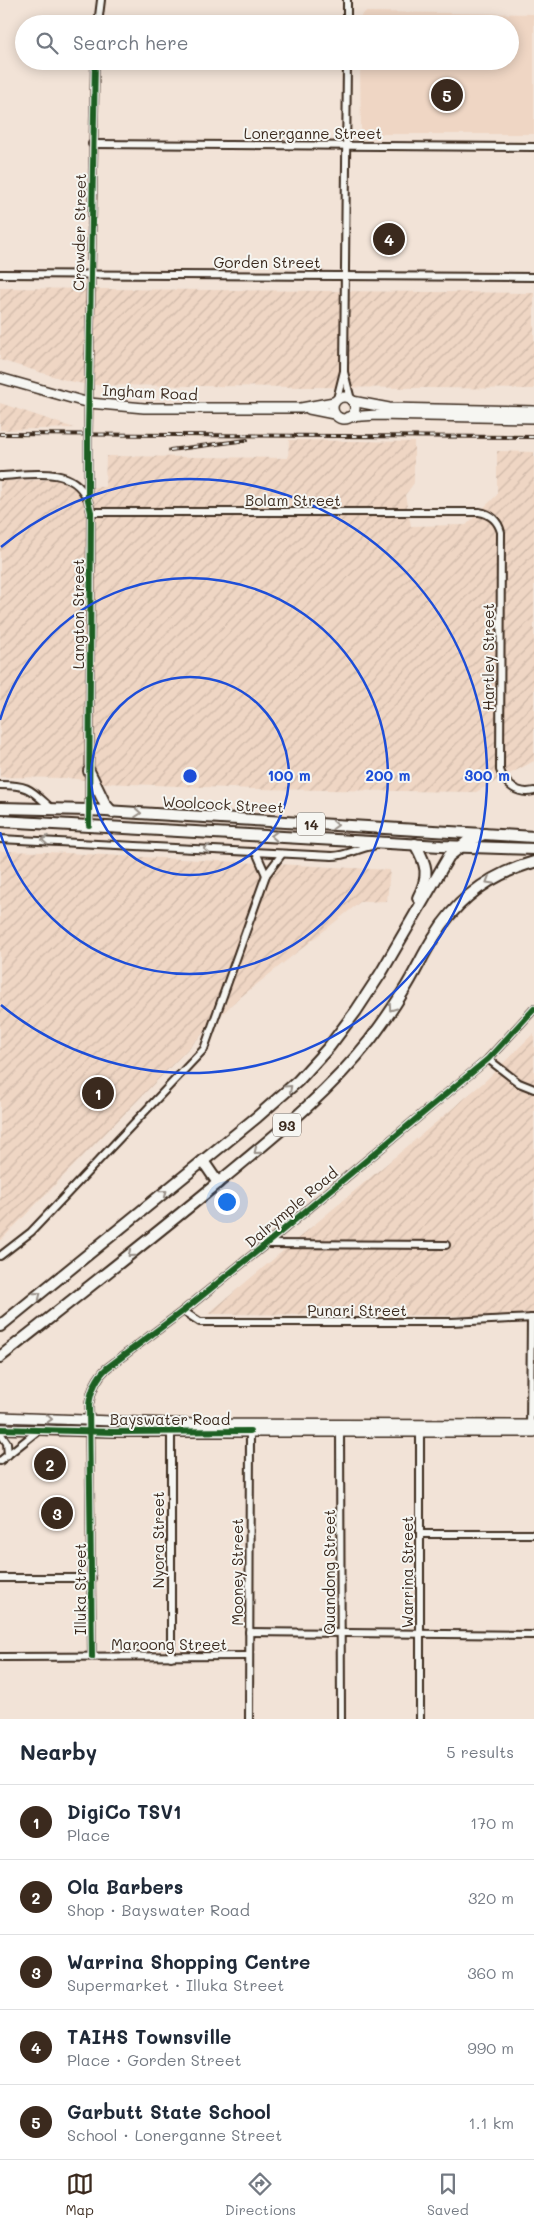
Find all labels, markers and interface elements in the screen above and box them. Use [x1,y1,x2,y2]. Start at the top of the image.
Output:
search box [15,15,519,70]
icon: search [33,29,61,57]
text: Search here [73,30,189,55]
pin: 5 [431,76,463,114]
street label: Lonerganne Street [244,123,382,143]
street label: Crowder Street [68,173,90,291]
pin: 4 [373,220,405,258]
street label: Gorden Street [213,252,321,272]
street label: Ingham Road [102,380,198,404]
street label: Bolam Street [245,490,341,510]
street label: Langton Street [68,559,88,669]
street label: Hartley Street [478,603,498,711]
text: 100 m [267,765,311,785]
text: 200 m [366,765,411,785]
text: 300 m [464,765,510,785]
centre of rings [181,767,199,785]
street label: Woolcock Street [162,791,284,817]
one-way arrow [134,808,142,819]
road number: 14 [297,812,325,836]
one-way arrow [331,820,339,831]
one-way arrow [269,830,277,841]
one-way arrow [41,835,49,846]
one-way arrow [203,844,211,855]
one-way arrow [486,874,495,884]
one-way arrow [389,1002,398,1012]
pin: 1 [82,1074,114,1112]
one-way arrow [283,1085,292,1094]
road number: 93 [273,1114,301,1136]
one-way arrow [253,1145,262,1154]
street label: Dalrymple Road [240,1162,342,1252]
your location [214,1189,240,1215]
one-way arrow [158,1190,167,1198]
one-way arrow [128,1248,137,1256]
one-way arrow [32,1292,41,1300]
street label: Punari Street [307,1300,407,1320]
street label: Bayswater Road [110,1409,230,1429]
one-way arrow [45,1414,53,1424]
pin: 2 [34,1445,66,1483]
street label: Nyora Street [148,1491,168,1589]
pin: 3 [41,1494,73,1532]
street label: Quandong Street [319,1509,339,1635]
street label: Warrina Street [397,1516,417,1628]
street label: Mooney Street [227,1518,247,1626]
street label: Illuka Street [70,1543,90,1635]
street label: Maroong Street [111,1634,227,1654]
text: Nearby [20,1738,97,1765]
text: 5 results [446,1741,514,1762]
text: DigiCo TSV1 [67,1799,181,1824]
text: 1 [32,1812,40,1833]
text: 170 m [470,1812,514,1833]
text: Place [67,1824,110,1845]
text: Ola Barbers [67,1874,183,1899]
text: 2 [32,1887,40,1908]
text: 320 m [468,1887,514,1908]
text: Shop · Bayswater Road [67,1899,250,1920]
text: Warrina Shopping Centre [67,1949,310,1974]
text: 3 [31,1962,41,1983]
text: 360 m [467,1962,514,1983]
text: Supermarket · Illuka Street [67,1974,284,1995]
text: TAIHS Townsville [67,2024,231,2049]
text: 4 [31,2037,41,2058]
text: 990 m [467,2037,514,2058]
text: Place · Gorden Street [67,2049,242,2070]
text: Garbutt State School [67,2099,271,2124]
text: 5 [31,2112,41,2133]
text: 1.1 km [469,2112,514,2133]
text: School · Lonerganne Street [67,2124,282,2145]
tab: Map [65,2170,94,2219]
tab: Directions [225,2170,296,2219]
tab: Saved [427,2170,469,2219]

